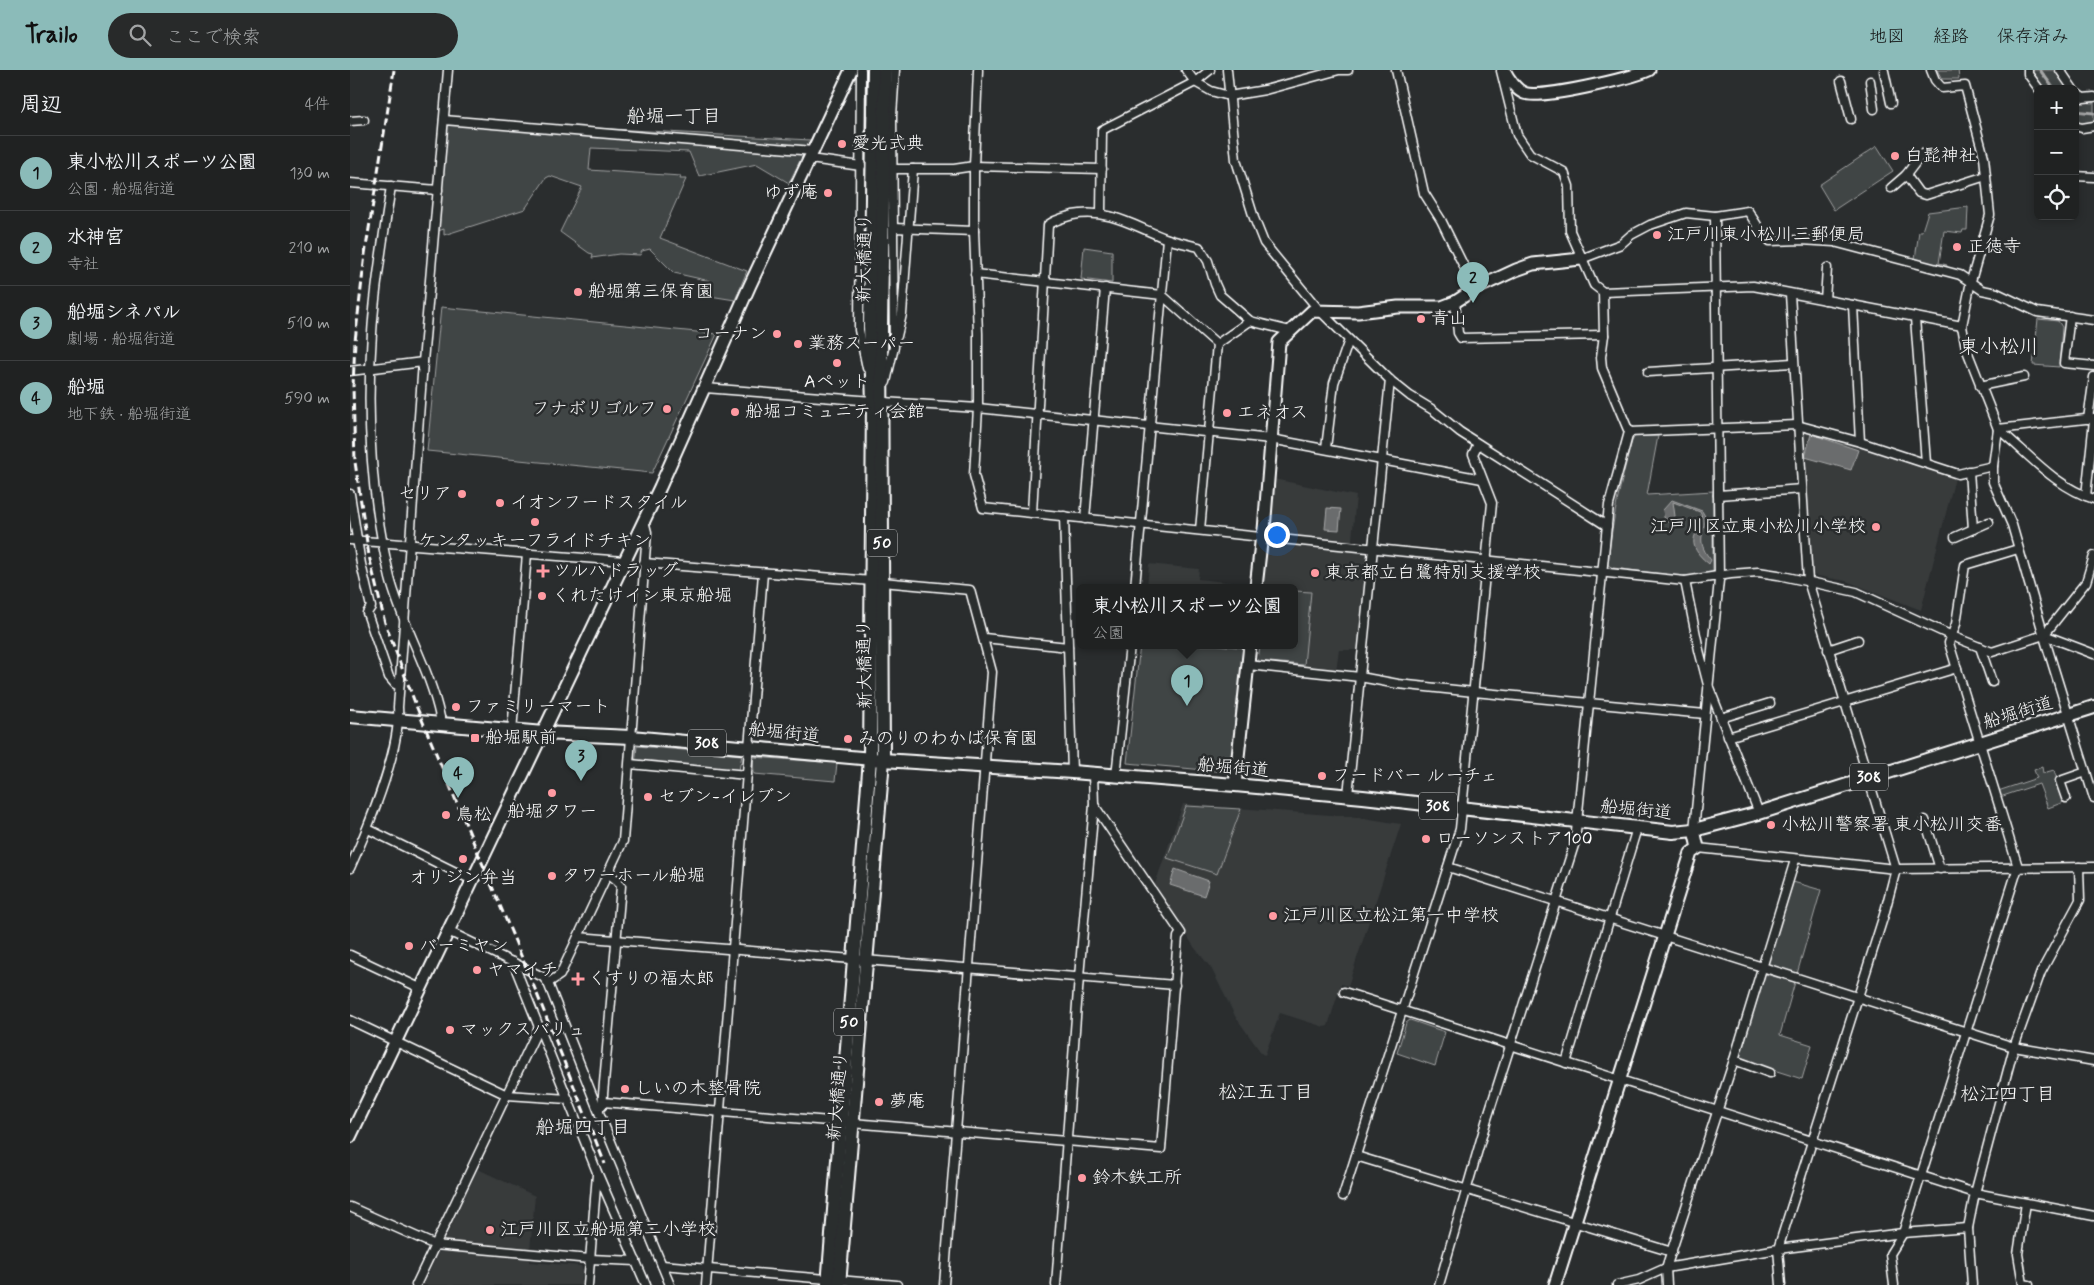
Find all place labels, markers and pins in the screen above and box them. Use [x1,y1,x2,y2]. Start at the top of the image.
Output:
place label: 愛光式典 [852,132,924,156]
marker: 愛光式典 [836,138,848,150]
place label: 白髭神社 [1905,144,1977,168]
marker: 白髭神社 [1889,150,1901,162]
place label: ゆず庵 [764,181,818,205]
marker: ゆず庵 [822,187,834,199]
place label: 江戸川東小松川三郵便局 [1667,223,1865,247]
marker: 江戸川東小松川三郵便局 [1651,229,1663,241]
place label: 正徳寺 [1967,235,2021,259]
marker: 正徳寺 [1951,241,1963,253]
pin: 2 [1457,262,1489,303]
place label: 船堀第三保育園 [588,280,714,304]
marker: 船堀第三保育園 [572,286,584,298]
place label: 青山 [1431,307,1467,331]
marker: 青山 [1415,313,1427,325]
place label: コーナン [695,322,767,346]
marker: コーナン [771,328,783,340]
place label: 業務スーパー [808,332,915,356]
marker: 業務スーパー [792,338,804,350]
marker: Aペット [831,357,843,369]
place label: Aペット [804,370,870,394]
place label: フナボリゴルフ [532,397,657,421]
place label: 船堀コミュニティ会館 [745,400,925,424]
place label: エネオス [1237,401,1308,425]
marker: フナボリゴルフ [661,403,673,415]
marker: 船堀コミュニティ会館 [729,406,741,418]
marker: エネオス [1221,407,1233,419]
place label: セリア [398,482,452,506]
marker: セリア [456,488,468,500]
place label: イオンフードスタイル [510,491,687,515]
marker: イオンフードスタイル [494,497,506,509]
place label: 江戸川区立東小松川小学校 [1650,515,1866,539]
marker: ケンタッキーフライドチキン [529,516,541,528]
marker: 江戸川区立東小松川小学校 [1870,521,1882,533]
place label: ケンタッキーフライドチキン [419,529,651,553]
place label: ツルハドラッグ [553,559,678,583]
place label: 東京都立白鷺特別支援学校 [1325,561,1541,585]
marker: ツルハドラッグ [537,565,549,577]
marker: 東京都立白鷺特別支援学校 [1309,567,1321,579]
place label: くれたけイン東京船堀 [552,584,732,608]
marker: くれたけイン東京船堀 [536,590,548,602]
pin: 1 [1171,665,1203,706]
place label: ファミリーマート [466,695,610,719]
marker: ファミリーマート [450,701,462,713]
place label: 船堀駅前 [485,726,557,750]
place label: みのりのわかば保育園 [858,727,1038,751]
marker: 船堀駅前 [469,732,481,744]
marker: みのりのわかば保育園 [842,733,854,745]
pin: 3 [565,740,597,781]
pin: 4 [442,757,474,798]
place label: フードバー ルーチェ [1332,764,1497,788]
marker: フードバー ルーチェ [1316,770,1328,782]
place label: セブン-イレブン [658,785,792,809]
marker: 船堀タワー [546,787,558,799]
marker: セブン-イレブン [642,791,654,803]
place label: 船堀タワー [507,800,597,824]
place label: 鳥松 [456,803,492,827]
marker: 鳥松 [440,809,452,821]
place label: 小松川警察署 東小松川交番 [1781,813,2002,837]
marker: 小松川警察署 東小松川交番 [1765,819,1777,831]
place label: ローソンストア100 [1436,827,1593,851]
marker: ローソンストア100 [1420,833,1432,845]
marker: オリジン弁当 [457,853,469,865]
place label: タワーホール船堀 [562,864,705,888]
place label: オリジン弁当 [409,866,517,890]
marker: タワーホール船堀 [546,870,558,882]
place label: 江戸川区立松江第一中学校 [1283,904,1499,928]
marker: 江戸川区立松江第一中学校 [1267,910,1279,922]
place label: バーミヤン [419,934,509,958]
marker: バーミヤン [403,940,415,952]
place label: ヤマイチ [487,958,558,982]
marker: ヤマイチ [471,964,483,976]
place label: くすりの福太郎 [588,967,714,991]
marker: くすりの福太郎 [572,973,584,985]
place label: マックスバリュ [460,1018,586,1042]
marker: マックスバリュ [444,1024,456,1036]
place label: しいの木整骨院 [635,1077,761,1101]
marker: しいの木整骨院 [619,1083,631,1095]
place label: 夢庵 [889,1090,925,1114]
marker: 夢庵 [873,1096,885,1108]
place label: 鈴木鉄工所 [1092,1166,1182,1190]
marker: 鈴木鉄工所 [1076,1172,1088,1184]
place label: 江戸川区立船堀第二小学校 [500,1218,716,1242]
marker: 江戸川区立船堀第二小学校 [484,1224,496,1236]

